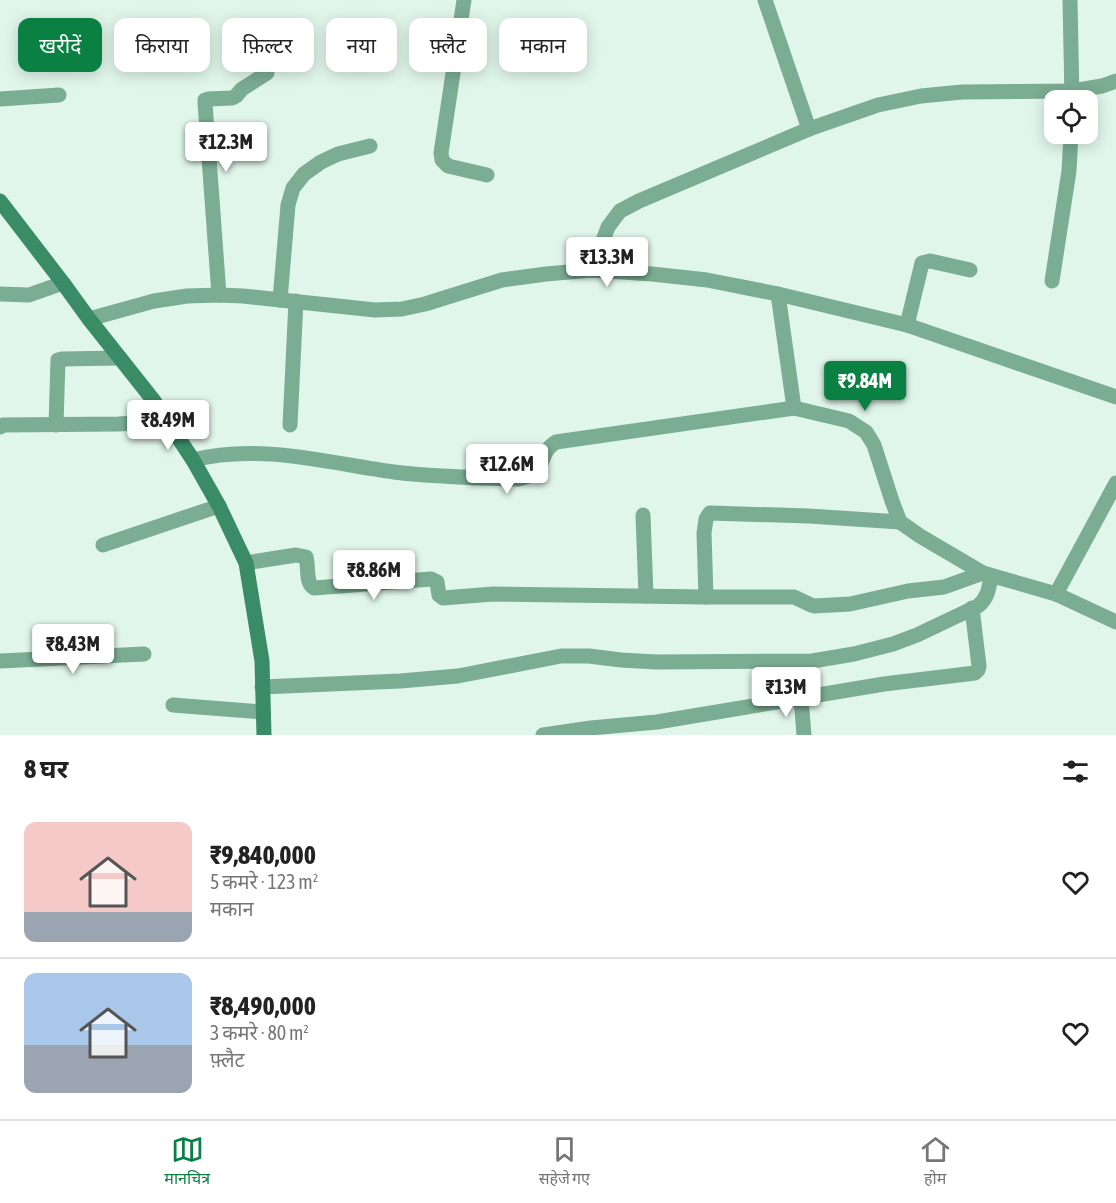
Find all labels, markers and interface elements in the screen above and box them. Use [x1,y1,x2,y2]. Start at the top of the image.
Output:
chip: खरीदें [18,18,102,72]
chip: किराया [114,18,210,72]
chip: फ़िल्टर [222,18,314,72]
chip: नया [326,18,397,72]
chip: फ़्लैट [409,18,487,72]
chip: मकान [499,18,587,72]
map controls [1044,90,1098,144]
button: locate [1044,90,1098,144]
pin: ₹12.3M [177,122,275,173]
text: ₹12.3M [199,130,253,153]
pin: ₹13.3M [558,237,656,288]
text: ₹13.3M [580,245,634,268]
pin: ₹9.84M [816,361,914,412]
text: ₹9.84M [838,369,892,392]
pin: ₹8.49M [119,400,217,451]
text: ₹8.49M [141,408,195,431]
pin: ₹12.6M [458,444,556,495]
text: ₹12.6M [480,452,534,475]
pin: ₹8.86M [325,550,423,601]
text: ₹8.86M [347,558,401,581]
pin: ₹8.43M [24,624,122,675]
text: ₹8.43M [46,632,100,655]
pin: ₹13M [750,667,822,718]
text: ₹13M [766,675,806,698]
text: 8 घर [24,754,68,784]
icon: filters [1059,755,1092,788]
text: ₹9,840,000 [210,840,316,870]
icon: home [72,846,144,918]
icon: heart [1059,866,1092,899]
text: 5 कमरे · 123 m² [210,870,318,893]
text: मकान [210,897,254,920]
text: ₹8,490,000 [210,991,316,1021]
icon: home [72,997,144,1069]
icon: heart [1059,1017,1092,1050]
text: 3 कमरे · 80 m² [210,1021,309,1044]
text: फ़्लैट [210,1048,245,1071]
tab: मानचित्र [164,1133,210,1191]
tab: सहेजे गए [539,1133,590,1191]
tab: होम [919,1133,952,1191]

